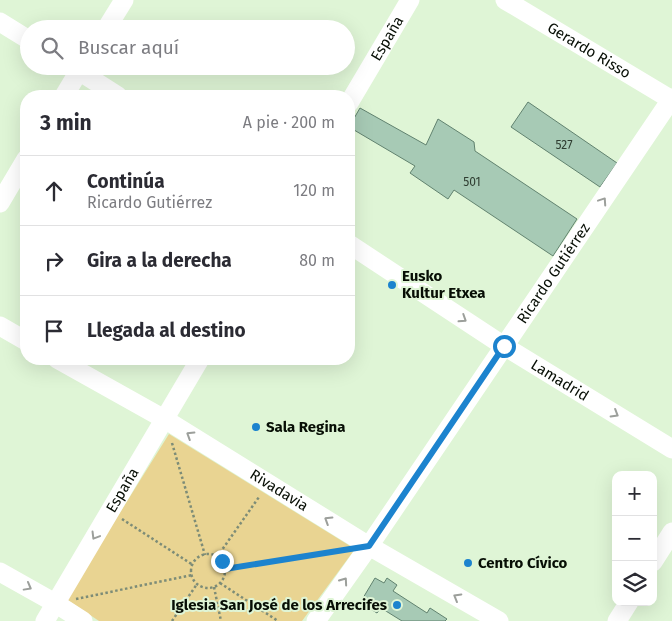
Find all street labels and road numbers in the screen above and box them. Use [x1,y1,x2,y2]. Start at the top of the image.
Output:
street label: España [367,13,407,64]
street label: Gerardo Risso [544,18,634,82]
street label: Ricardo Gutiérrez [513,219,594,327]
street label: Lamadrid [528,356,592,405]
street label: España [102,465,143,516]
street label: Rivadavia [247,465,312,515]

